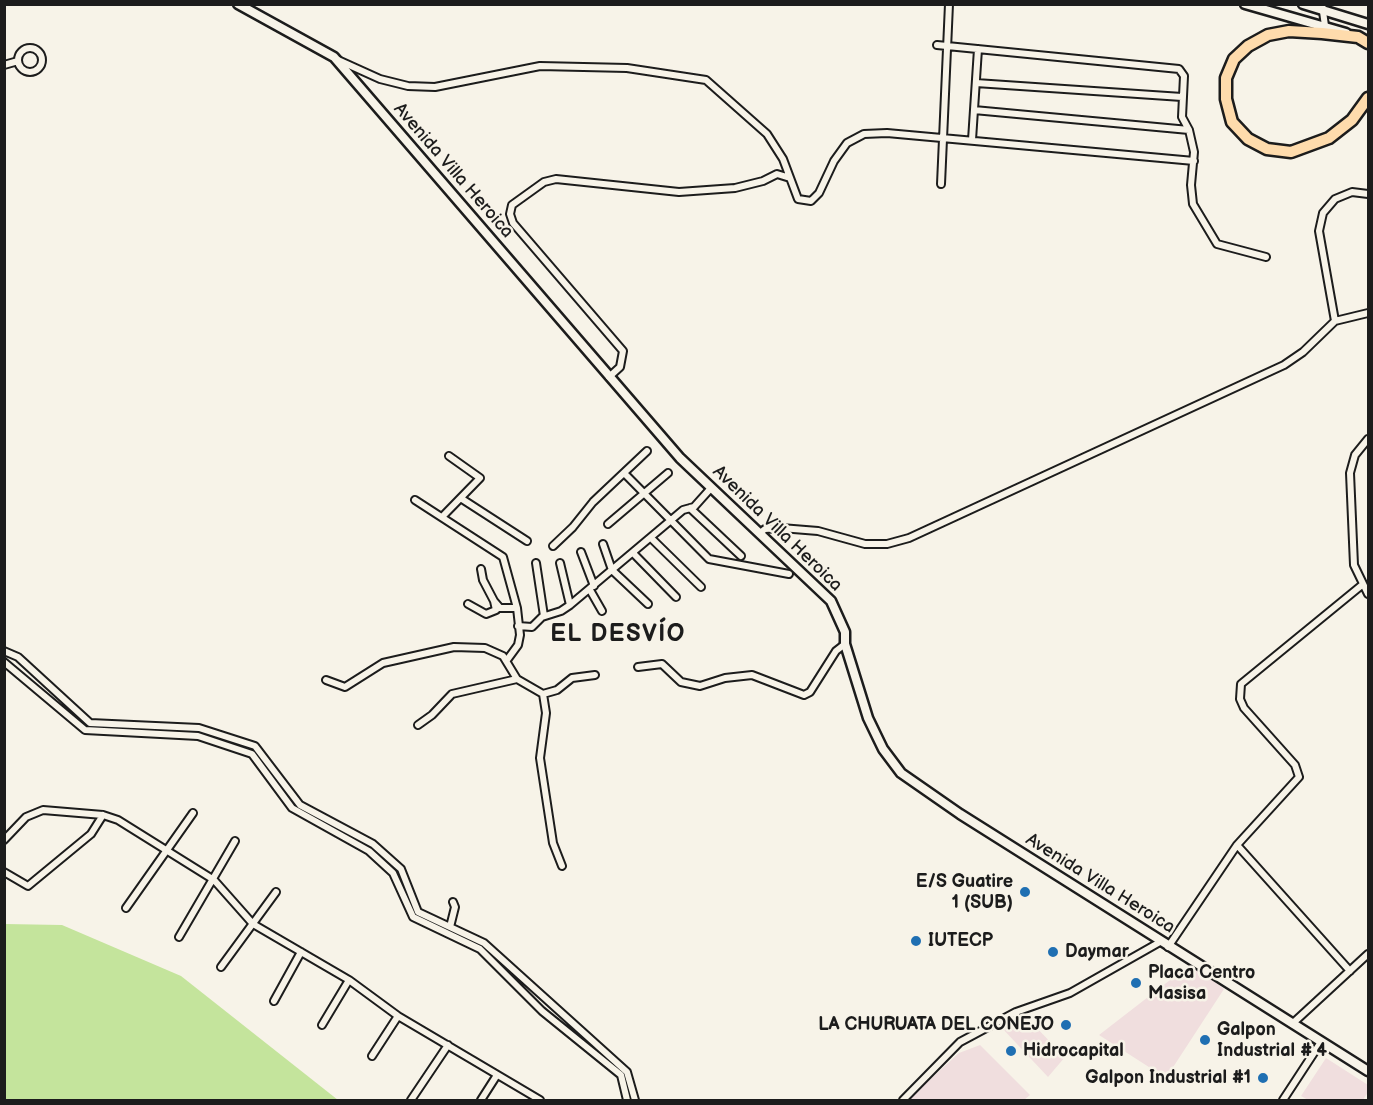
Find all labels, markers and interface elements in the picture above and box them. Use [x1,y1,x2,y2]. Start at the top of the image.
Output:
street label: Avenida Villa Heroica [388,99,518,243]
street label: Avenida Villa Heroica [708,462,846,596]
district label: EL DESVÍO [550,621,686,649]
street label: Avenida Villa Heroica [1021,829,1179,939]
place label: E/S Guatire 1 (SUB) [916,871,1013,914]
marker: E/S Guatire 1 (SUB) [1018,885,1032,899]
place label: IUTECP [928,930,993,952]
marker: IUTECP [909,934,923,948]
place label: Daymar [1065,941,1129,963]
marker: Daymar [1046,945,1060,959]
place label: Placa Centro Masisa [1148,962,1255,1004]
marker: Placa Centro Masisa [1129,976,1143,990]
place label: LA CHURUATA DEL CONEJO [818,1014,1054,1036]
marker: LA CHURUATA DEL CONEJO [1059,1018,1073,1032]
place label: Galpon Industrial # 4 [1217,1019,1327,1062]
marker: Galpon Industrial # 4 [1198,1033,1212,1047]
place label: Hidrocapital [1023,1040,1124,1062]
marker: Hidrocapital [1004,1044,1018,1058]
place label: Galpon Industrial #1 [1085,1067,1251,1089]
marker: Galpon Industrial #1 [1256,1071,1270,1085]

